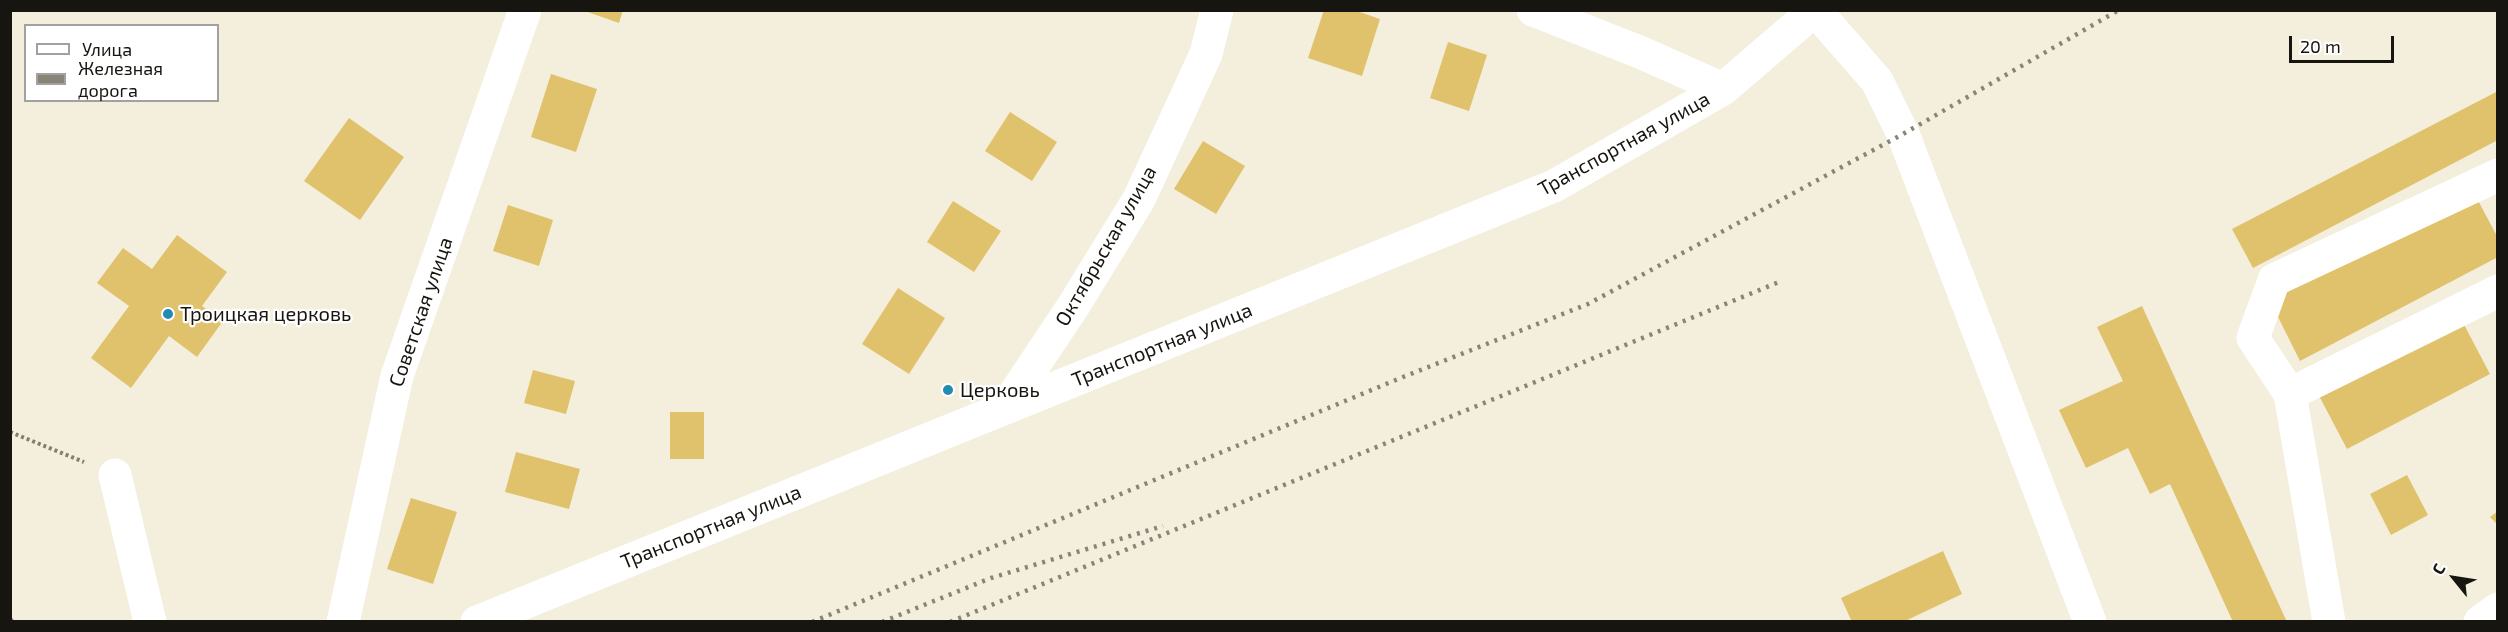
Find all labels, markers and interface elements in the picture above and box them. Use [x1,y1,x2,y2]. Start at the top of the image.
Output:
legend [24,24,219,102]
scale bar [2292,24,2397,62]
text: 20 m [2300,35,2341,57]
text: Улица [82,38,132,60]
text: Железная дорога [78,57,163,101]
street label: Транспортная улица [1534,87,1714,201]
street label: Октябрьская улица [1050,162,1162,330]
street label: Советская улица [384,234,458,390]
street label: Транспортная улица [1068,298,1256,392]
place label: Троицкая церковь [180,302,351,326]
marker: Троицкая церковь [161,307,175,321]
place label: Церковь [960,378,1040,402]
marker: Церковь [941,383,955,397]
street label: Транспортная улица [617,480,805,574]
north arrow [2424,548,2484,608]
text: С [2427,560,2449,578]

